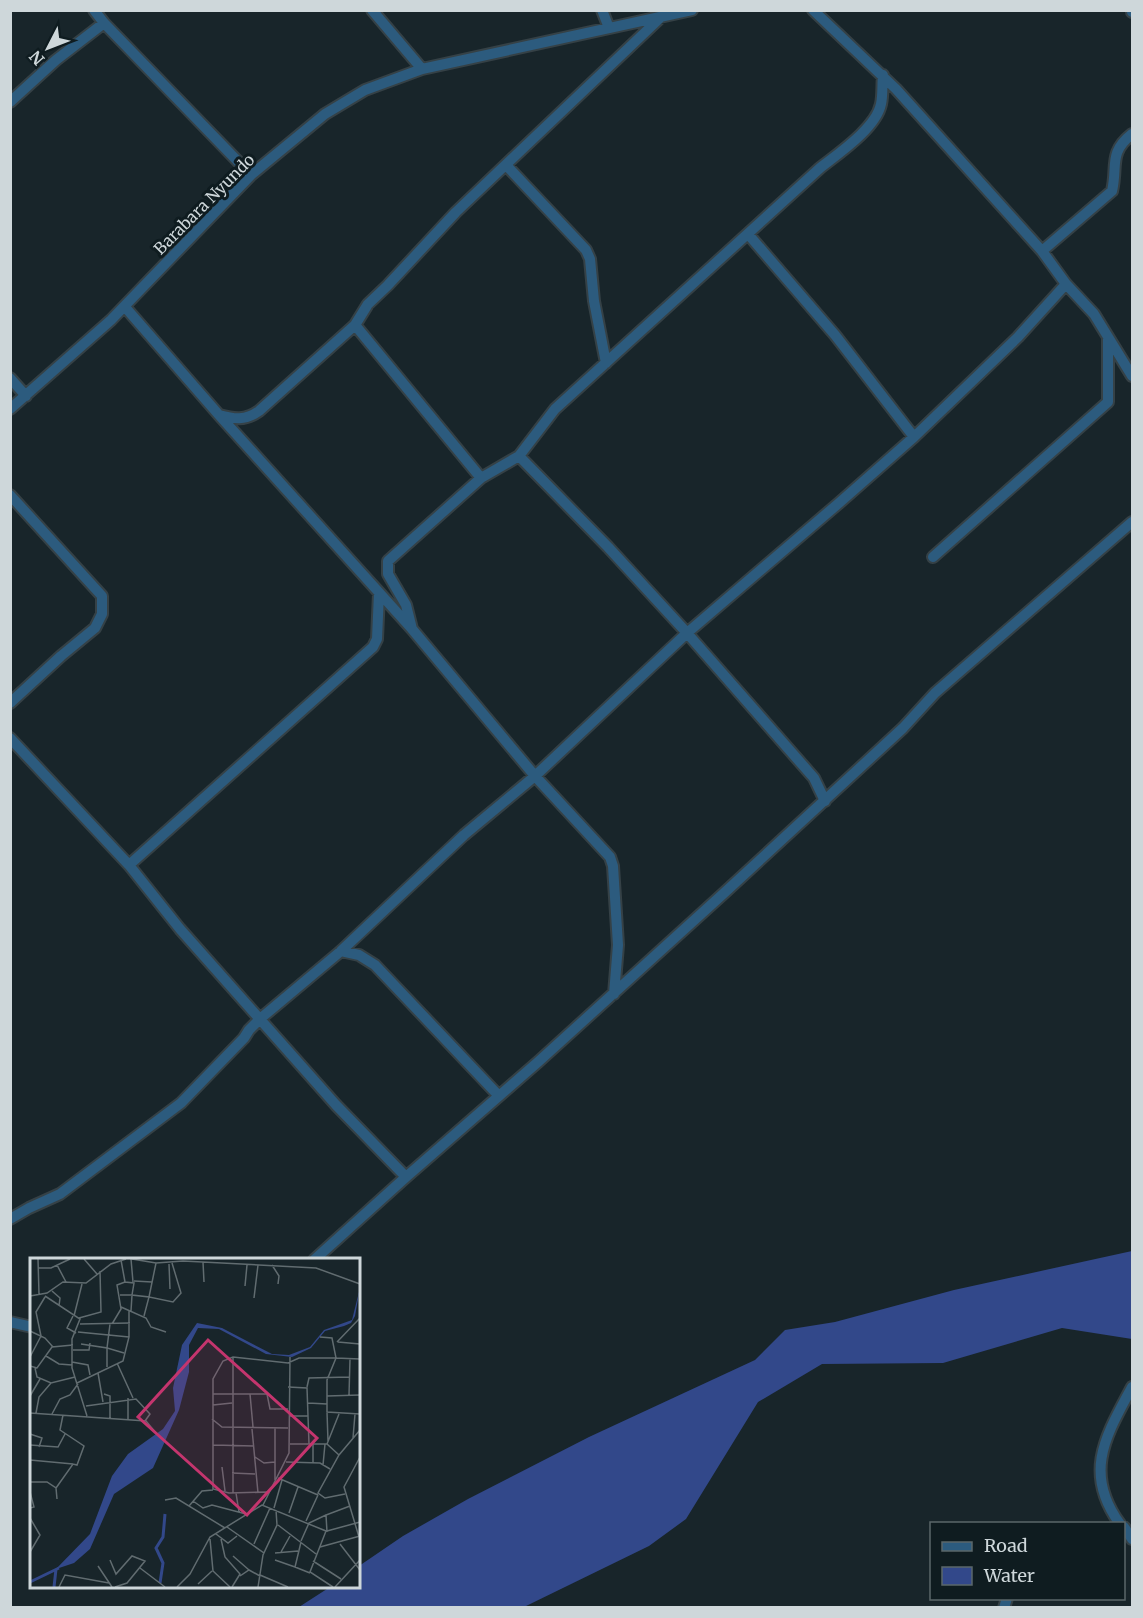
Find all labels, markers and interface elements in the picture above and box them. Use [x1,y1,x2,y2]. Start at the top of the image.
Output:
north arrow [18,18,78,78]
text: N [25,46,49,69]
street label: Barabara Nyundo [149,149,259,259]
inset map [30,1258,360,1588]
legend [930,1522,1125,1600]
text: Road [984,1534,1028,1557]
text: Water [983,1564,1035,1587]

